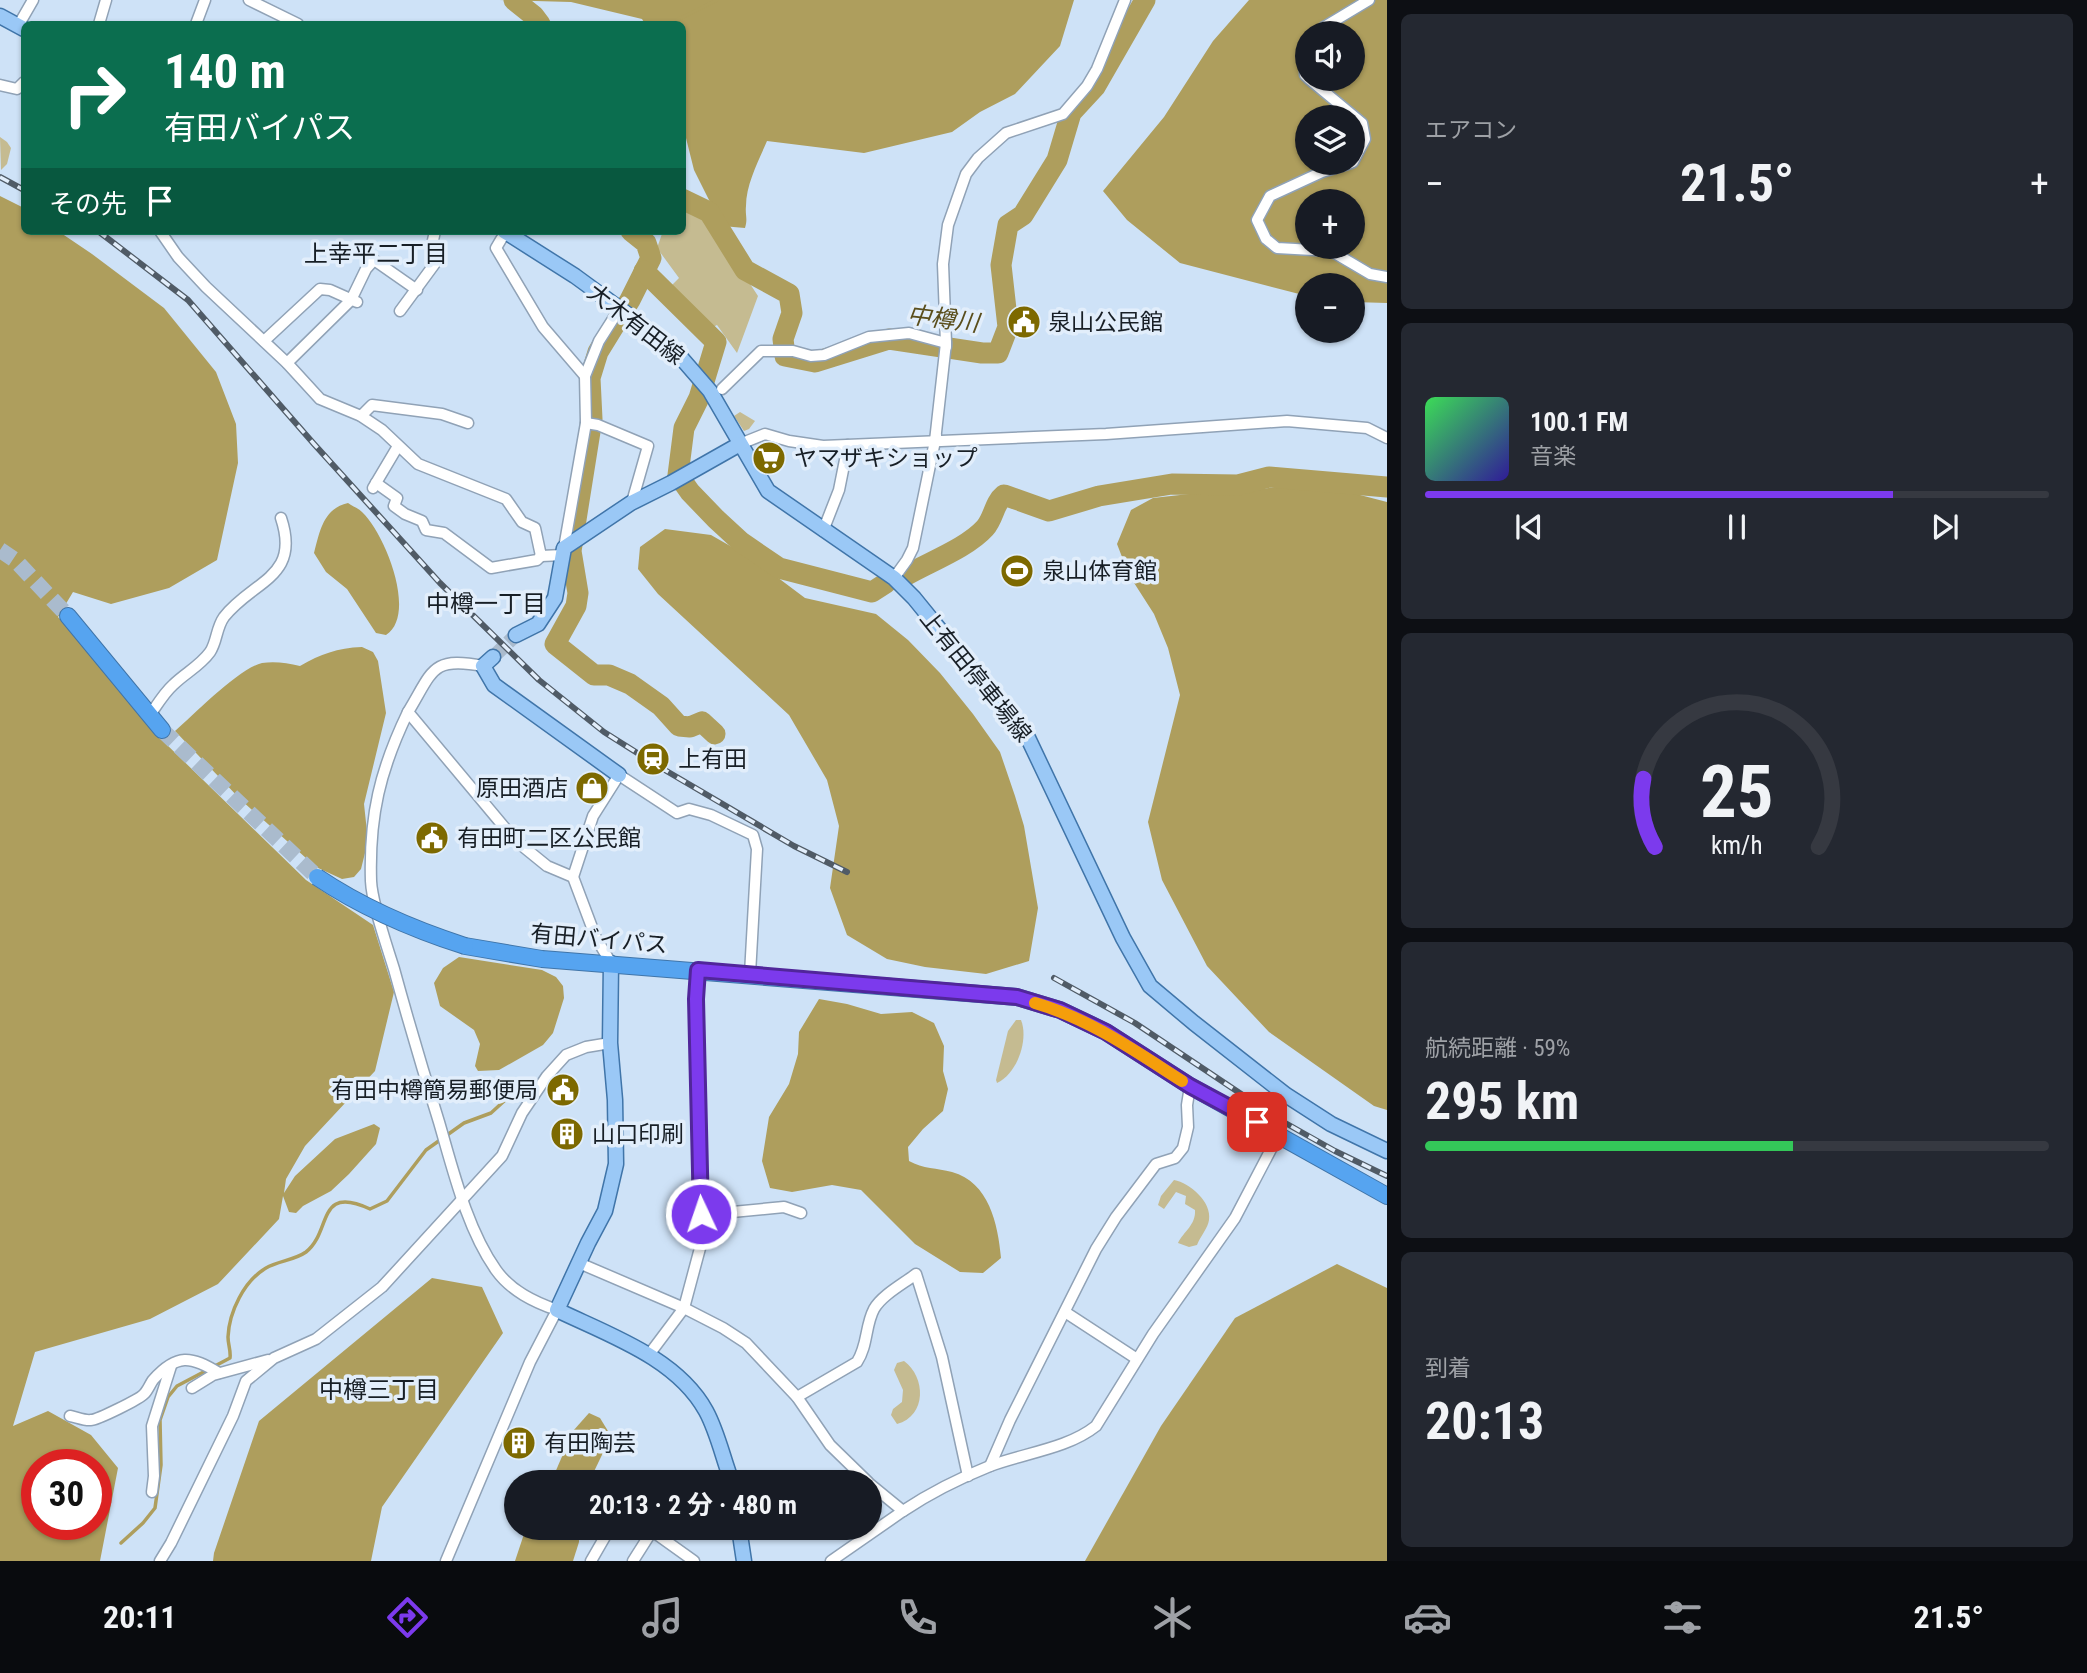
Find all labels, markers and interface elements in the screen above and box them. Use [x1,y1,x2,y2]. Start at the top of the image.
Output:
map controls [1295,21,1365,343]
button: sound [1295,21,1365,91]
text: 140 m [164,43,286,100]
icon: right [49,49,140,140]
button: layers [1295,105,1365,175]
text: 有田バイパス [164,109,355,147]
text: エアコン [1425,117,1517,144]
text: 21.5° [1680,153,1794,214]
text: − [1425,162,1444,206]
text: + [2030,162,2049,206]
icon: arrive [141,182,179,220]
text: その先 [49,189,127,219]
button: + [1295,189,1365,259]
district label: 上幸平二丁目 [304,240,448,268]
button: − [1295,273,1365,343]
street label: 大木有田線 [582,278,689,370]
water label: 中樽川 [906,301,983,338]
public building icon: 泉山公民館 [1005,303,1043,341]
place label: 泉山公民館 [1048,309,1163,336]
text: 100.1 FM [1530,407,1628,437]
supermarket icon: ヤマザキショップ [750,439,788,477]
text: 音楽 [1530,443,1576,470]
place label: ヤマザキショップ [794,445,978,472]
icon: previous [1510,508,1548,546]
icon: pause [1718,508,1756,546]
icon: next [1926,508,1964,546]
sports icon: 泉山体育館 [998,552,1036,590]
place label: 泉山体育館 [1042,558,1157,585]
district label: 中樽一丁目 [426,590,546,618]
street label: 上有田停車場線 [914,605,1037,747]
station icon: 上有田 [634,740,672,778]
place label: 上有田 [678,746,747,773]
text: 25 [1700,749,1774,835]
shop icon: 原田酒店 [573,769,611,807]
place label: 原田酒店 [476,775,568,802]
public building icon: 有田町二区公民館 [413,819,451,857]
place label: 有田町二区公民館 [457,825,641,852]
text: km/h [1711,830,1763,859]
street label: 有田バイパス [529,920,669,959]
text: 航続距離 · 59% [1425,1035,1570,1062]
public building icon: 有田中樽簡易郵便局 [544,1071,582,1109]
text: 295 km [1425,1071,1579,1132]
place label: 有田中樽簡易郵便局 [331,1077,538,1104]
pin [1227,1092,1287,1152]
icon: arrive [1238,1103,1276,1141]
building icon: 山口印刷 [548,1115,586,1153]
place label: 山口印刷 [592,1121,684,1148]
position arrow [664,1177,738,1251]
text: 到着 [1425,1355,1471,1382]
district label: 中樽三丁目 [319,1376,439,1404]
text: 20:13 [1425,1391,1544,1452]
building icon: 有田陶芸 [500,1424,538,1462]
place label: 有田陶芸 [544,1430,636,1457]
speed limit sign: 30 [21,1449,112,1540]
text: 20:13 · 2 分 · 480 m [589,1490,797,1520]
icon: directions [383,1593,432,1642]
icon: music [638,1593,687,1642]
icon: phone [893,1593,942,1642]
icon: climate [1148,1593,1197,1642]
icon: car [1403,1593,1452,1642]
icon: filters [1658,1593,1707,1642]
text: 20:11 [103,1598,177,1636]
text: 21.5° [1914,1598,1984,1636]

